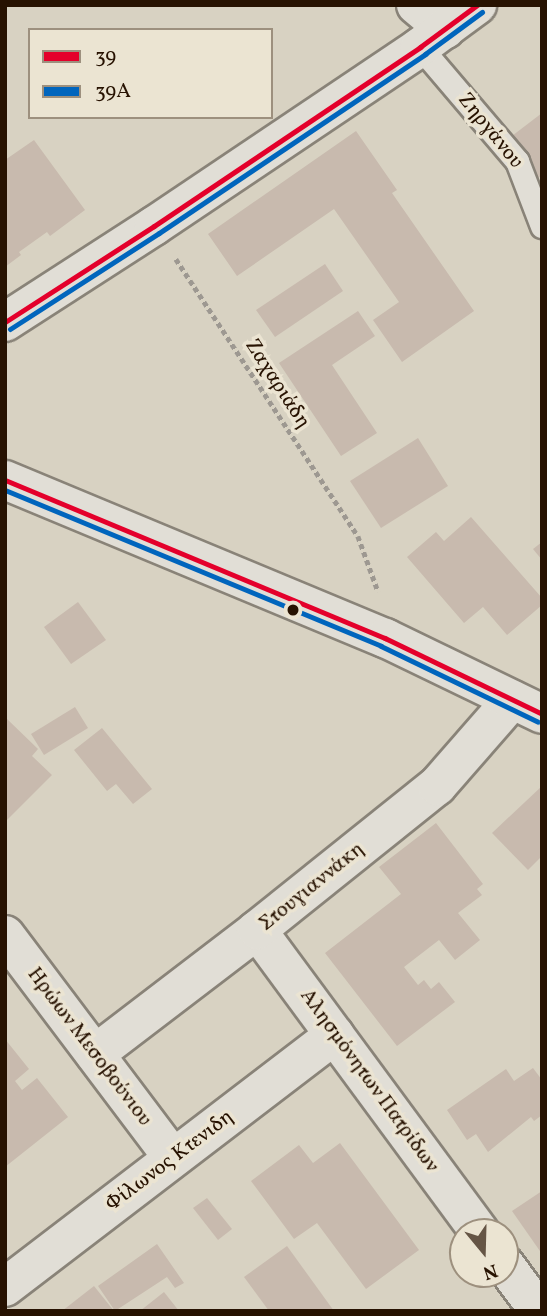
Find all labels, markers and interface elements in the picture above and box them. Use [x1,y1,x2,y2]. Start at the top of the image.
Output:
legend [28,28,273,119]
text: 39 [95,42,116,71]
text: 39Α [95,77,131,106]
street label: Ζηργάνου [452,88,528,174]
street label: Ζαχαριάδη [239,334,315,434]
unlabelled marker [286,603,300,617]
street label: Στουγιαννάκη [254,837,370,937]
street label: Ηρώων Μεσοβούνιου [21,962,157,1132]
street label: Αλησμόνητων Πατρίδων [294,984,444,1178]
street label: Φίλωνος Κτενιδη [101,1105,239,1217]
north arrow [449,1218,519,1288]
text: N [479,1256,501,1286]

